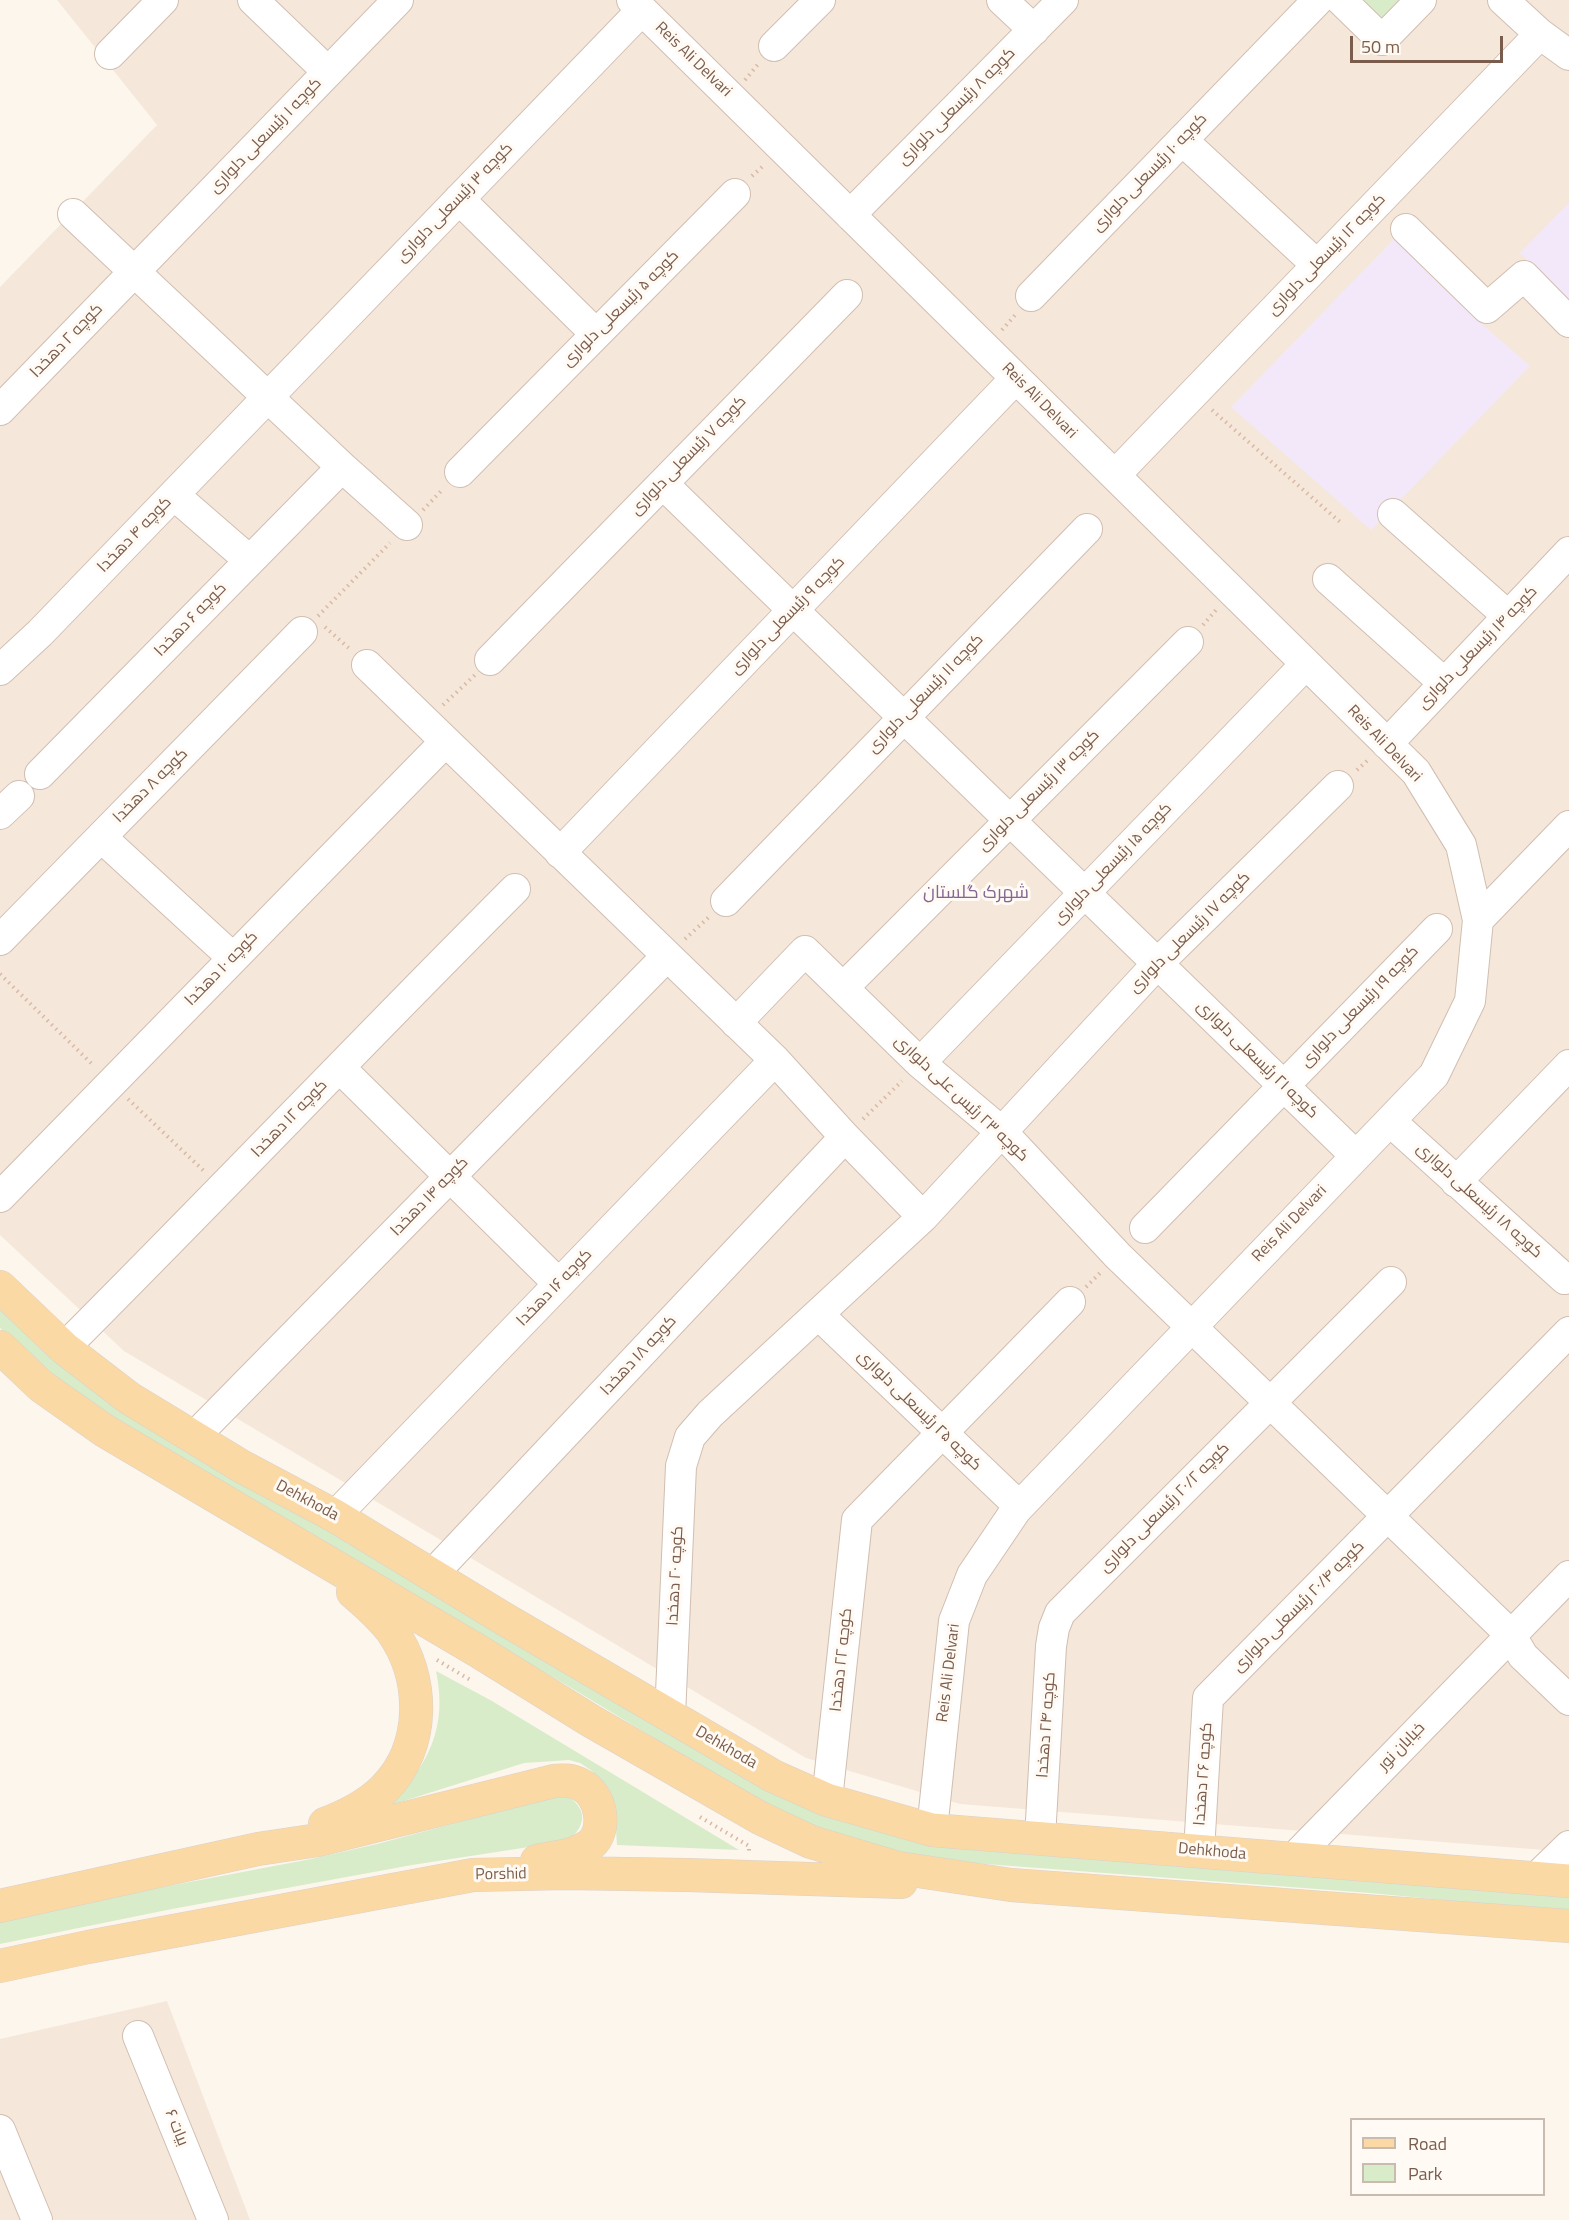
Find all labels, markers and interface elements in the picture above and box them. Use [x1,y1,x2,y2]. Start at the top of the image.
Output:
street label: Reis Ali Delvari [651,19,735,101]
scale bar [1353,24,1506,62]
text: 50 m [1361,33,1400,60]
street label: کوچه ۸ رئیسعلی دلواری [894,44,1020,170]
street label: کوچه ۱ رئیسعلی دلواری [206,74,326,198]
street label: کوچه ۱۰ رئیسعلی دلواری [1088,110,1212,236]
street label: کوچه ۳ رئیسعلی دلواری [393,139,517,267]
street label: کوچه ۱۲ رئیسعلی دلواری [1264,190,1390,320]
street label: کوچه ۵ رئیسعلی دلواری [559,247,683,371]
street label: کوچه ۲ دهخدا [27,300,107,382]
street label: Reis Ali Delvari [997,359,1081,443]
street label: کوچه ۷ رئیسعلی دلواری [627,392,751,520]
street label: کوچه ۴ دهخدا [94,493,176,577]
street label: کوچه ۹ رئیسعلی دلواری [727,553,849,679]
street label: کوچه ۶ دهخدا [151,579,231,661]
street label: کوچه ۱۴ رئیسعلی دلواری [1414,582,1542,714]
street label: کوچه ۱۱ رئیسعلی دلواری [864,630,988,758]
street label: Reis Ali Delvari [1343,702,1425,786]
street label: کوچه ۱۳ رئیسعلی دلواری [974,726,1104,856]
street label: کوچه ۸ دهخدا [110,745,192,827]
street label: کوچه ۱۵ رئیسعلی دلواری [1050,799,1176,929]
street label: کوچه ۱۷ رئیسعلی دلواری [1125,868,1255,998]
district label: شهرک گلستان [923,883,1029,905]
street label: کوچه ۱۰ دهخدا [182,928,262,1010]
street label: کوچه ۱۹ رئیسعلی دلواری [1297,942,1423,1072]
street label: کوچه ۲۱ رئیسعلی دلواری [1192,997,1322,1123]
street label: کوچه ۲۳ رئیس علی دلواری [890,1032,1032,1166]
street label: کوچه ۱۲ دهخدا [248,1076,332,1162]
street label: کوچه ۱۸ رئیسعلی دلواری [1412,1139,1546,1263]
street label: کوچه ۱۴ دهخدا [387,1153,473,1241]
street label: Reis Ali Delvari [1249,1182,1331,1266]
street label: کوچه ۱۶ دهخدا [513,1245,597,1331]
street label: کوچه ۱۸ دهخدا [597,1312,681,1400]
street label: کوچه ۲۵ رئیسعلی دلواری [853,1347,985,1475]
street label: کوچه ۲۰/۲ رئیسعلی دلواری [1096,1439,1234,1577]
street label: Dehkhoda [272,1477,342,1525]
street label: کوچه ۲۰ دهخدا [664,1526,688,1626]
street label: کوچه ۲۰/۴ رئیسعلی دلواری [1229,1537,1369,1677]
street label: کوچه ۲۲ دهخدا [827,1607,857,1713]
street label: Reis Ali Delvari [933,1623,965,1723]
street label: کوچه ۲۴ دهخدا [1034,1671,1060,1779]
street label: خیابان نور [1375,1719,1429,1775]
street label: کوچه ۲۶ دهخدا [1191,1722,1217,1826]
street label: Dehkhoda [692,1723,760,1773]
street label: Dehkhoda [1177,1839,1247,1865]
street label: Porshid [475,1865,527,1885]
street label: بیات ۶ [160,2107,192,2149]
legend [1350,2118,1545,2196]
text: Road [1408,2130,1447,2157]
text: Park [1408,2160,1442,2187]

